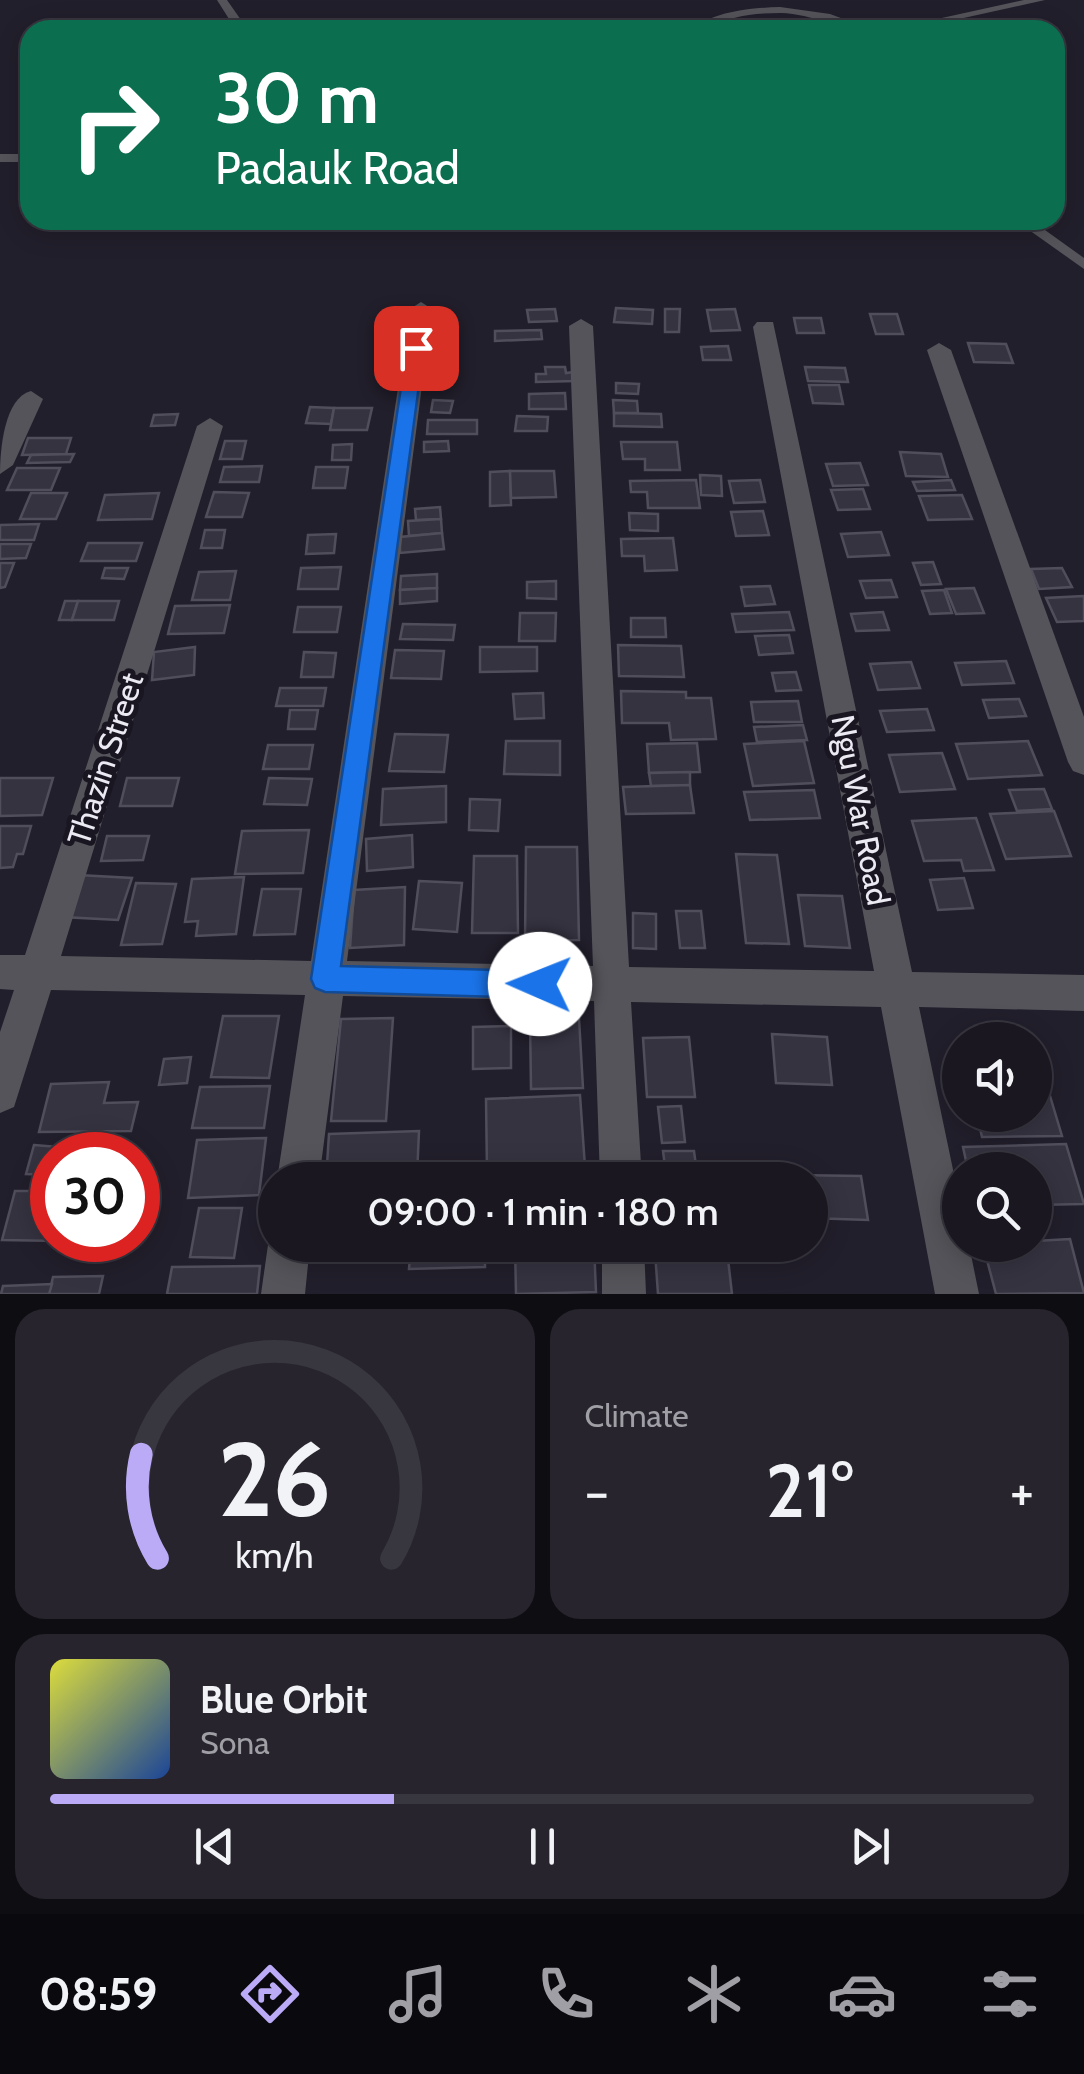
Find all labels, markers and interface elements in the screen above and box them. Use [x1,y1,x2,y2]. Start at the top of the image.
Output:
text: 30 m [215,55,379,141]
icon: right [50,60,180,190]
text: Padauk Road [215,141,460,195]
pin [374,306,459,391]
icon: arrive [389,321,444,376]
street label: Thazin Street [59,668,151,850]
street label: Ngu War Road [823,712,899,908]
position arrow [488,932,592,1036]
map controls [942,1022,1052,1262]
button: sound [942,1022,1052,1132]
speed limit sign: 30 [30,1132,160,1262]
button: search [942,1152,1052,1262]
text: 09:00 · 1 min · 180 m [367,1188,719,1235]
text: Climate [585,1396,689,1435]
text: 26 [218,1416,331,1542]
text: 21° [765,1445,853,1536]
text: − [585,1458,609,1525]
text: + [1010,1458,1034,1525]
text: km/h [236,1534,314,1577]
text: Blue Orbit [200,1676,368,1723]
text: Sona [200,1723,270,1762]
icon: previous [187,1819,242,1874]
icon: pause [515,1819,570,1874]
icon: next [843,1819,898,1874]
icon: directions [235,1959,305,2029]
icon: music [383,1959,453,2029]
icon: phone [531,1959,601,2029]
icon: climate [679,1959,749,2029]
icon: car [827,1959,897,2029]
icon: filters [975,1959,1045,2029]
text: 08:59 [39,1967,157,2021]

